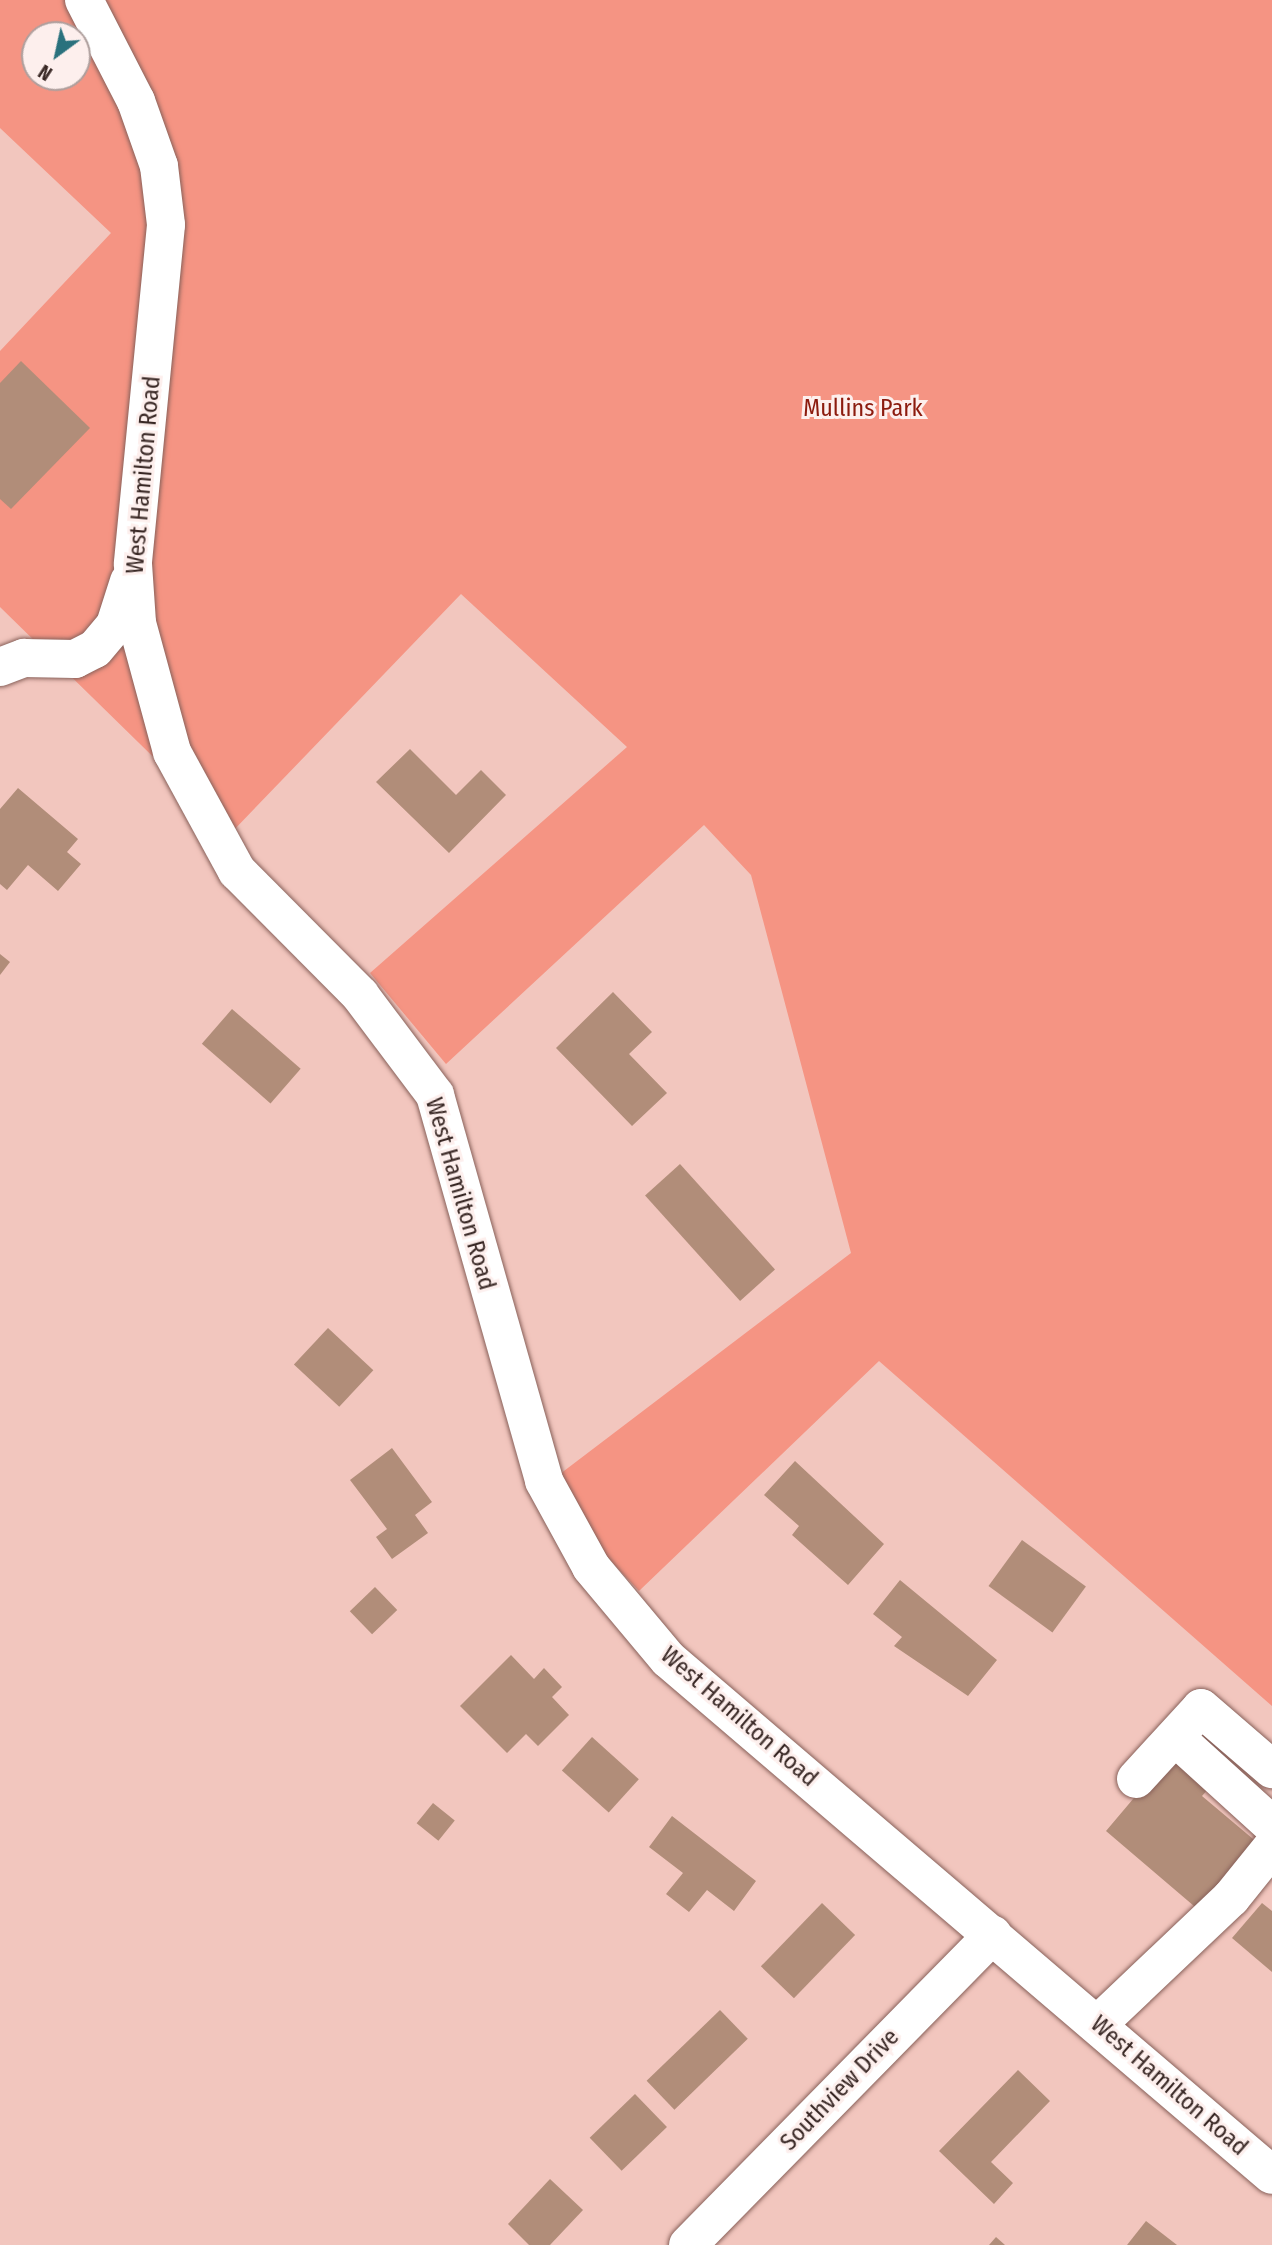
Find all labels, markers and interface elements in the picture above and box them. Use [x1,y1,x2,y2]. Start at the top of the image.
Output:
north arrow [21,21,91,91]
text: N [34,60,56,85]
street label: West Hamilton Road [121,375,167,575]
park label: Mullins Park [803,395,923,423]
street label: West Hamilton Road [419,1095,501,1293]
street label: West Hamilton Road [655,1641,823,1793]
street label: West Hamilton Road [1085,2010,1253,2162]
street label: Southview Drive [775,2023,905,2157]

